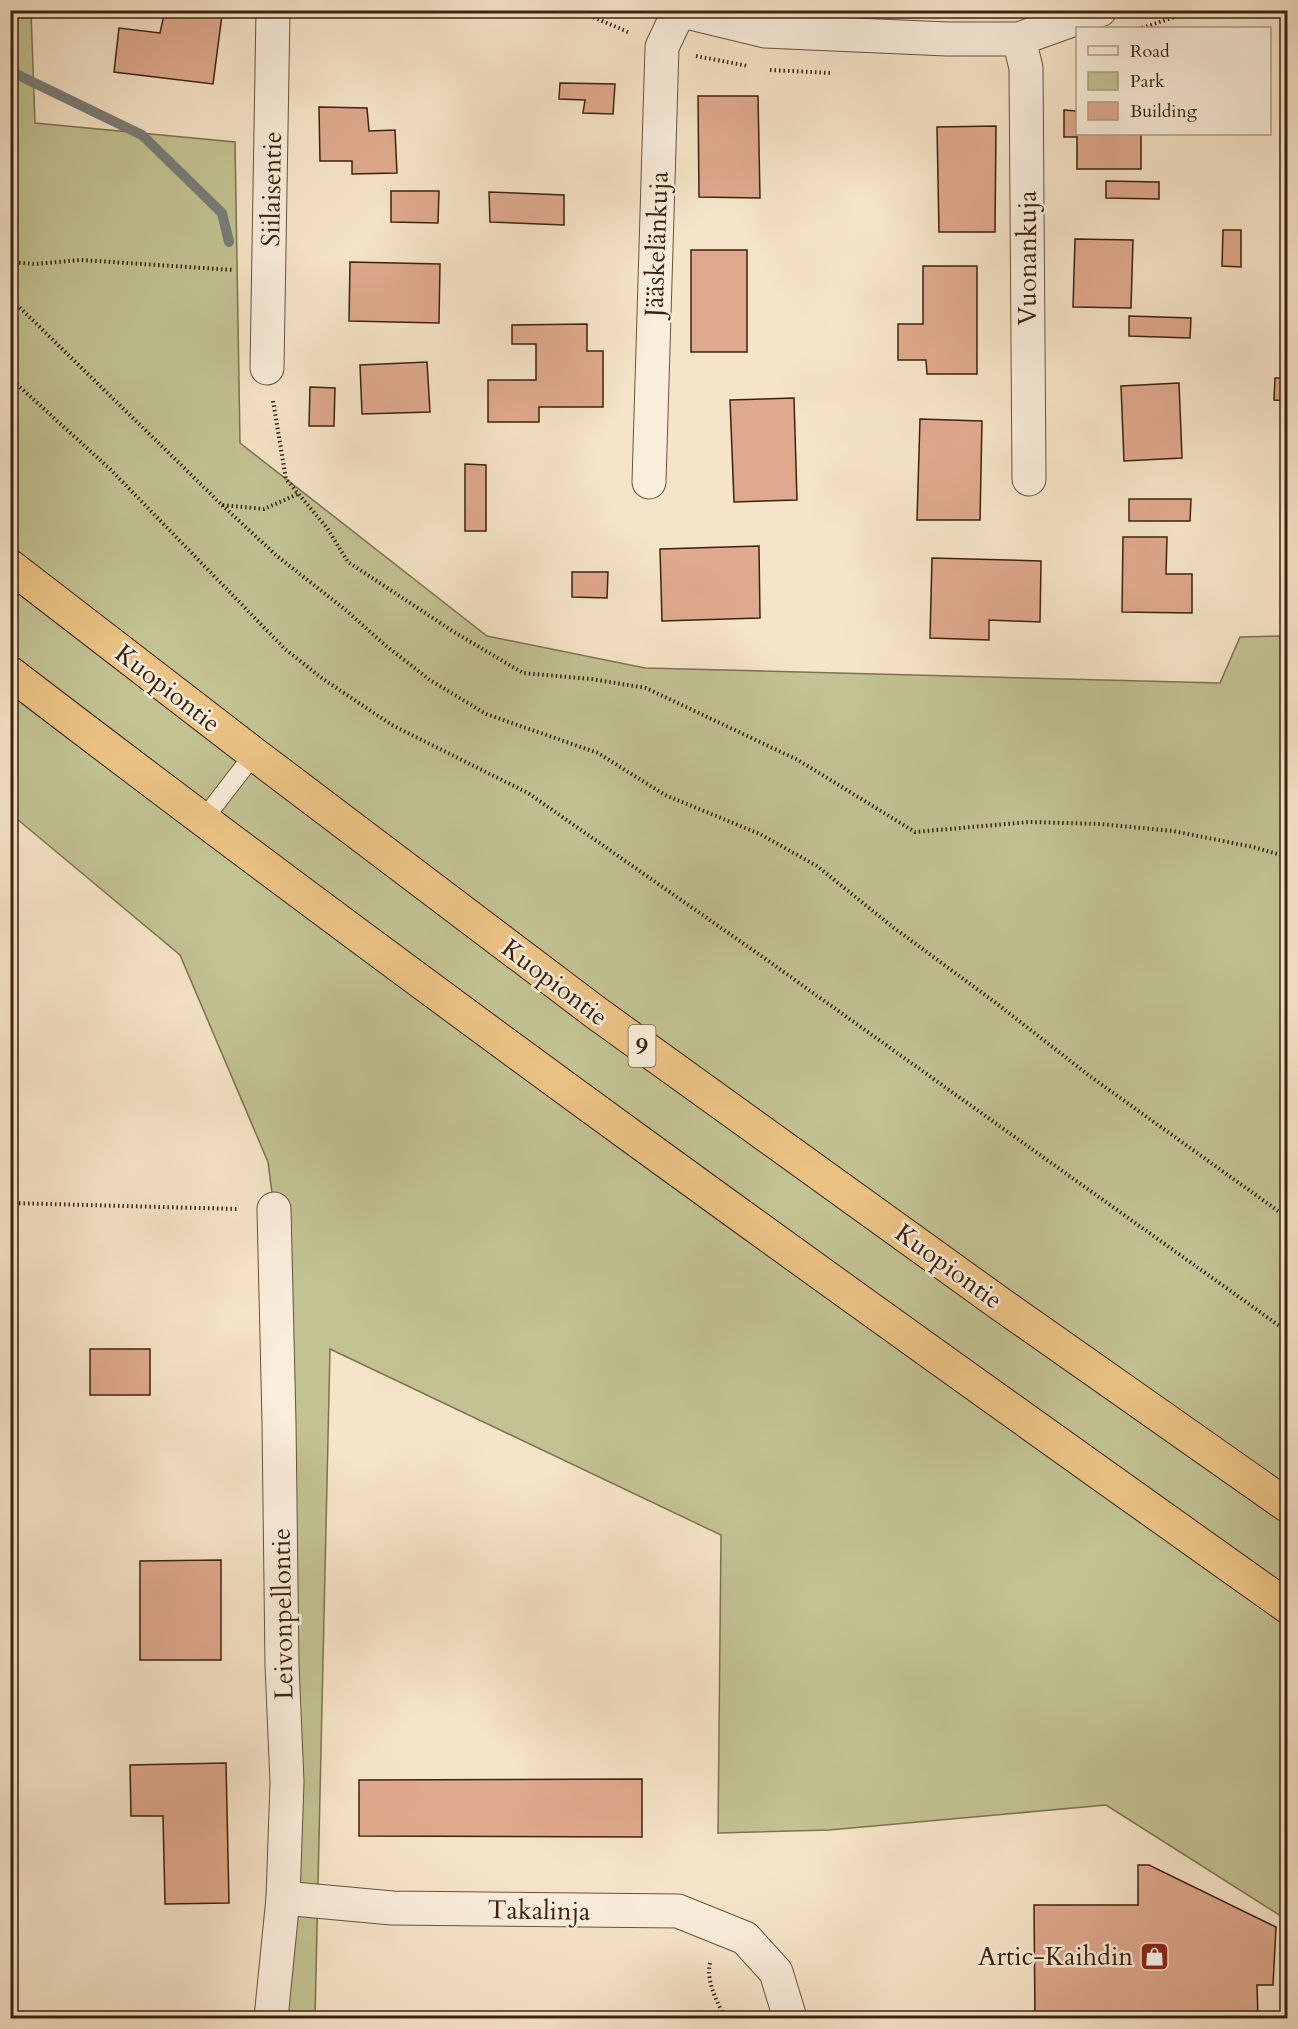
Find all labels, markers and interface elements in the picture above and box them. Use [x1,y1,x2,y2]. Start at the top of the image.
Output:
legend [1076,27,1271,135]
text: Road [1130,39,1170,64]
text: Park [1130,69,1165,94]
text: Building [1130,99,1198,124]
street label: Siilaisentie [253,131,290,247]
street label: Jääskelänkuja [636,171,677,321]
street label: Vuonankuja [1010,191,1045,325]
street label: Kuopiontie [108,636,228,741]
street label: Kuopiontie [494,931,615,1034]
road number: 9 [628,1025,656,1067]
street label: Kuopiontie [888,1216,1010,1317]
street label: Leivonpellontie [264,1528,301,1700]
street label: Takalinja [487,1892,591,1929]
place label: Artic-Kaihdin [978,1939,1133,1974]
shop icon: Artic-Kaihdin [1138,1940,1170,1972]

